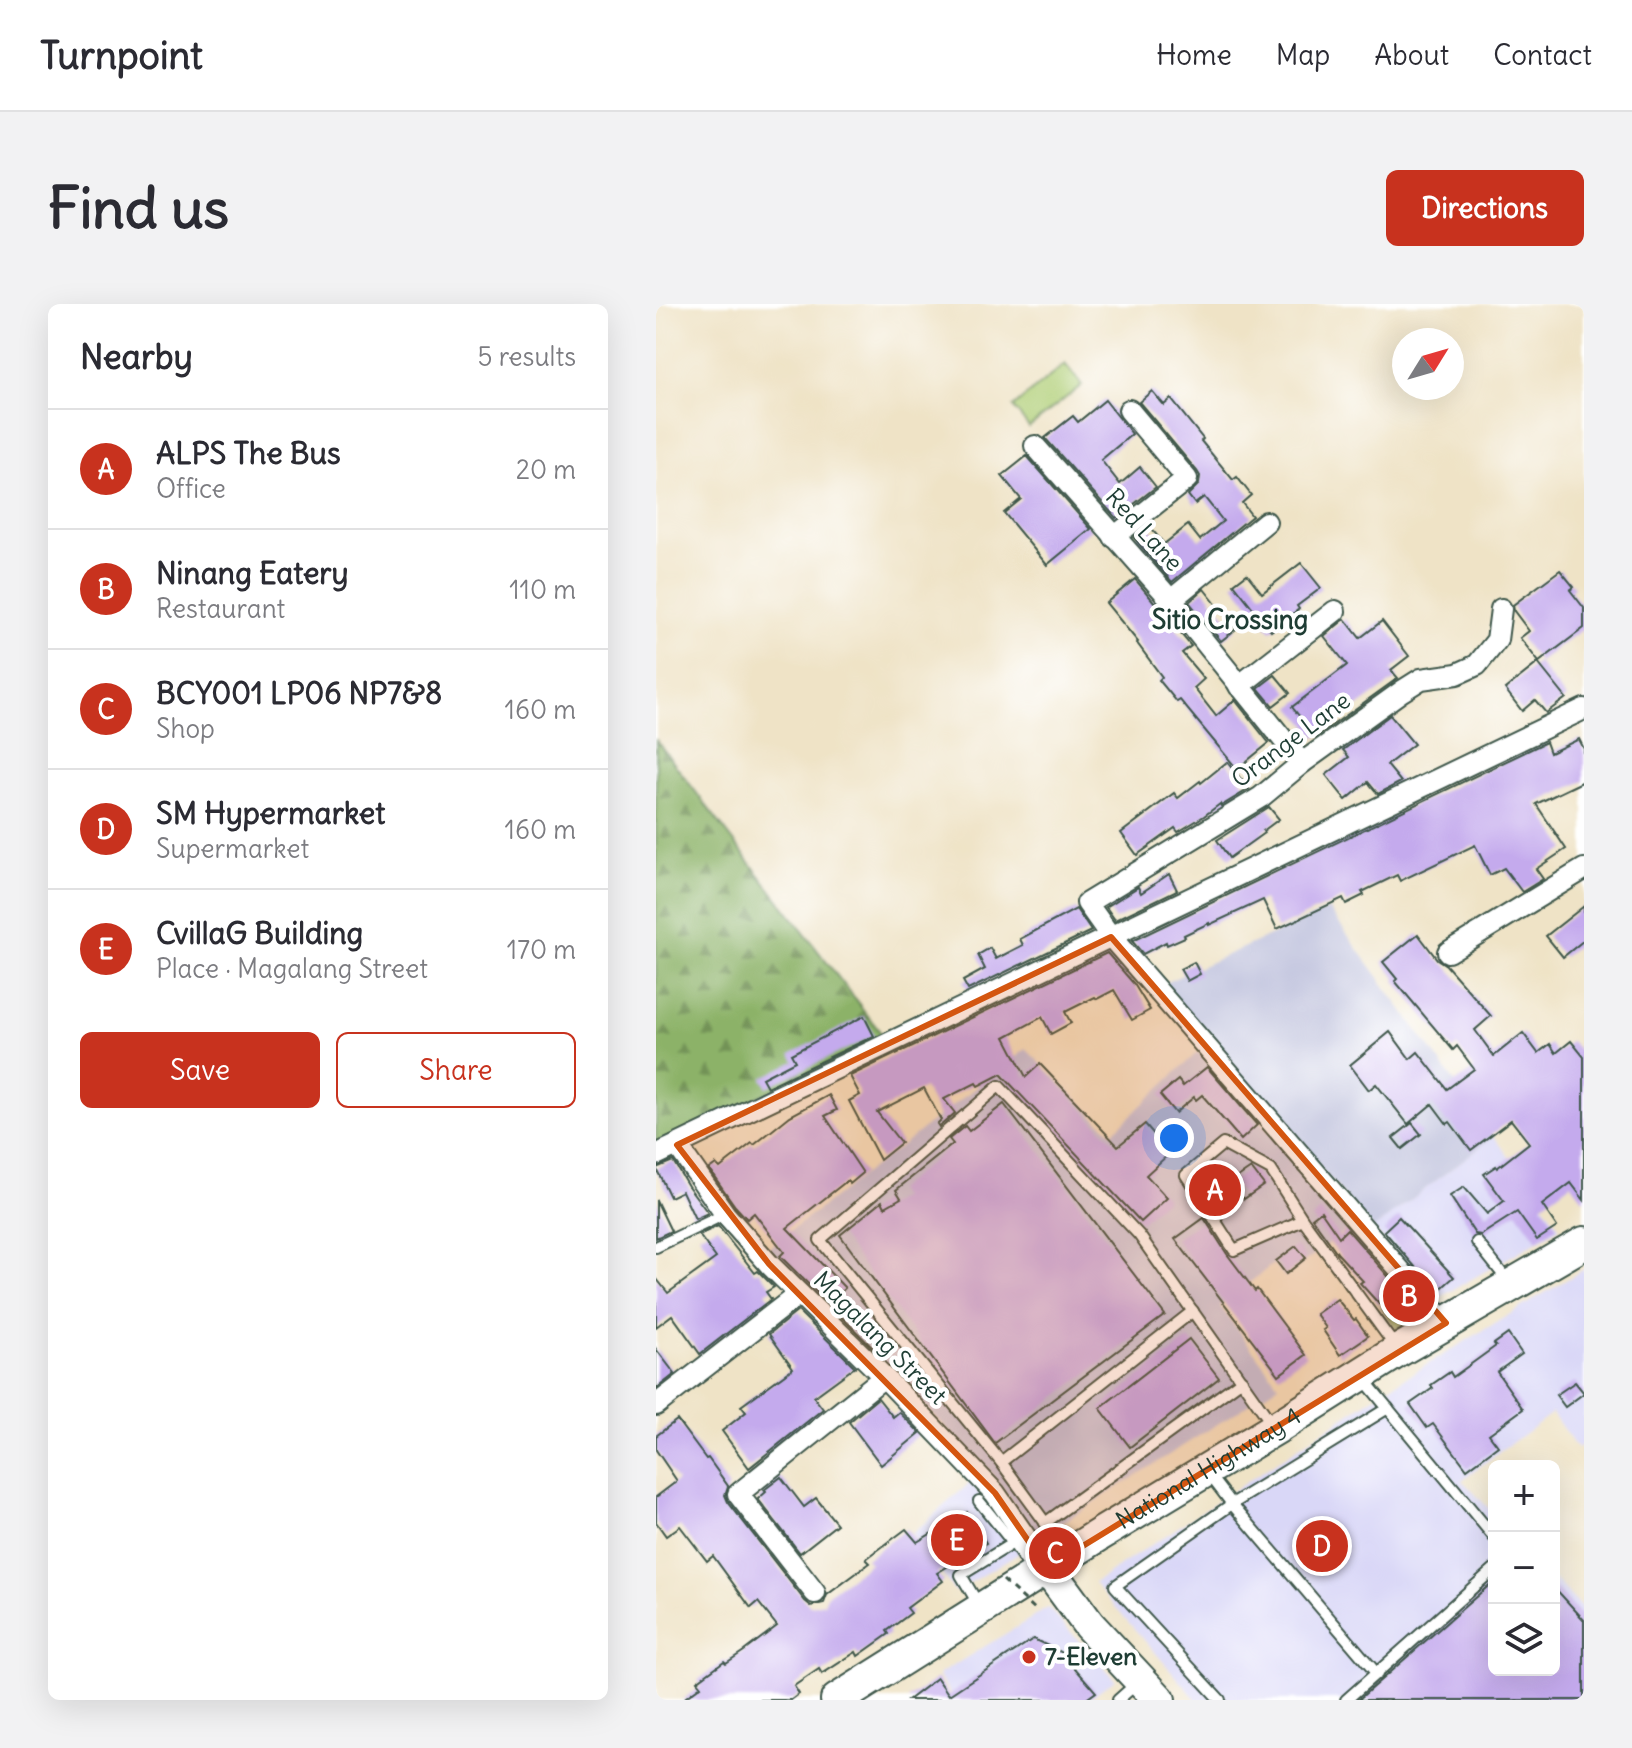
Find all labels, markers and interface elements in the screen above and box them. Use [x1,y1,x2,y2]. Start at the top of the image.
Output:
text: Turnpoint [40,32,203,79]
text: Home [1156,37,1232,73]
text: Map [1276,37,1330,73]
text: About [1374,37,1449,73]
text: Contact [1493,37,1592,73]
button: Directions [1386,170,1584,246]
text: Find us [48,173,229,243]
north arrow [1392,328,1464,400]
text: Nearby [80,335,193,378]
text: 5 results [478,340,576,373]
text: ALPS The Bus [156,434,341,472]
text: A [98,453,114,486]
text: 20 m [516,453,576,486]
text: Office [156,472,226,505]
street label: Red Lane [1100,482,1190,577]
text: Ninang Eatery [156,554,349,592]
text: B [97,573,115,606]
text: 110 m [509,573,576,606]
text: Restaurant [156,592,285,625]
district label: Sitio Crossing [1152,603,1308,636]
text: BCY001 LP06 NP7&8 [156,674,442,712]
street label: Orange Lane [1225,685,1356,794]
text: C [97,693,115,726]
text: 160 m [505,693,576,726]
text: Shop [156,712,215,745]
text: SM Hypermarket [156,794,385,832]
text: D [97,813,115,846]
text: 160 m [505,813,576,846]
text: Supermarket [156,832,309,865]
text: CvillaG Building [156,914,363,952]
text: E [98,933,114,966]
text: 170 m [507,933,576,966]
text: Place · Magalang Street [156,952,428,985]
button: Save [80,1032,320,1108]
button: Share [336,1032,576,1108]
your location [1154,1118,1194,1158]
pin: A [1189,1160,1241,1220]
street label: Magalang Street [808,1264,954,1410]
pin: B [1383,1266,1435,1326]
street label: National Highway 4 [1110,1400,1306,1535]
map controls [1488,1460,1560,1676]
button: + [1488,1460,1560,1532]
pin: E [931,1510,983,1570]
pin: D [1296,1516,1348,1576]
pin: C [1029,1523,1081,1583]
button: − [1488,1532,1560,1604]
button: layers [1488,1604,1560,1676]
place label: 7-Eleven [1045,1641,1137,1671]
marker: 7-Eleven [1020,1648,1038,1666]

